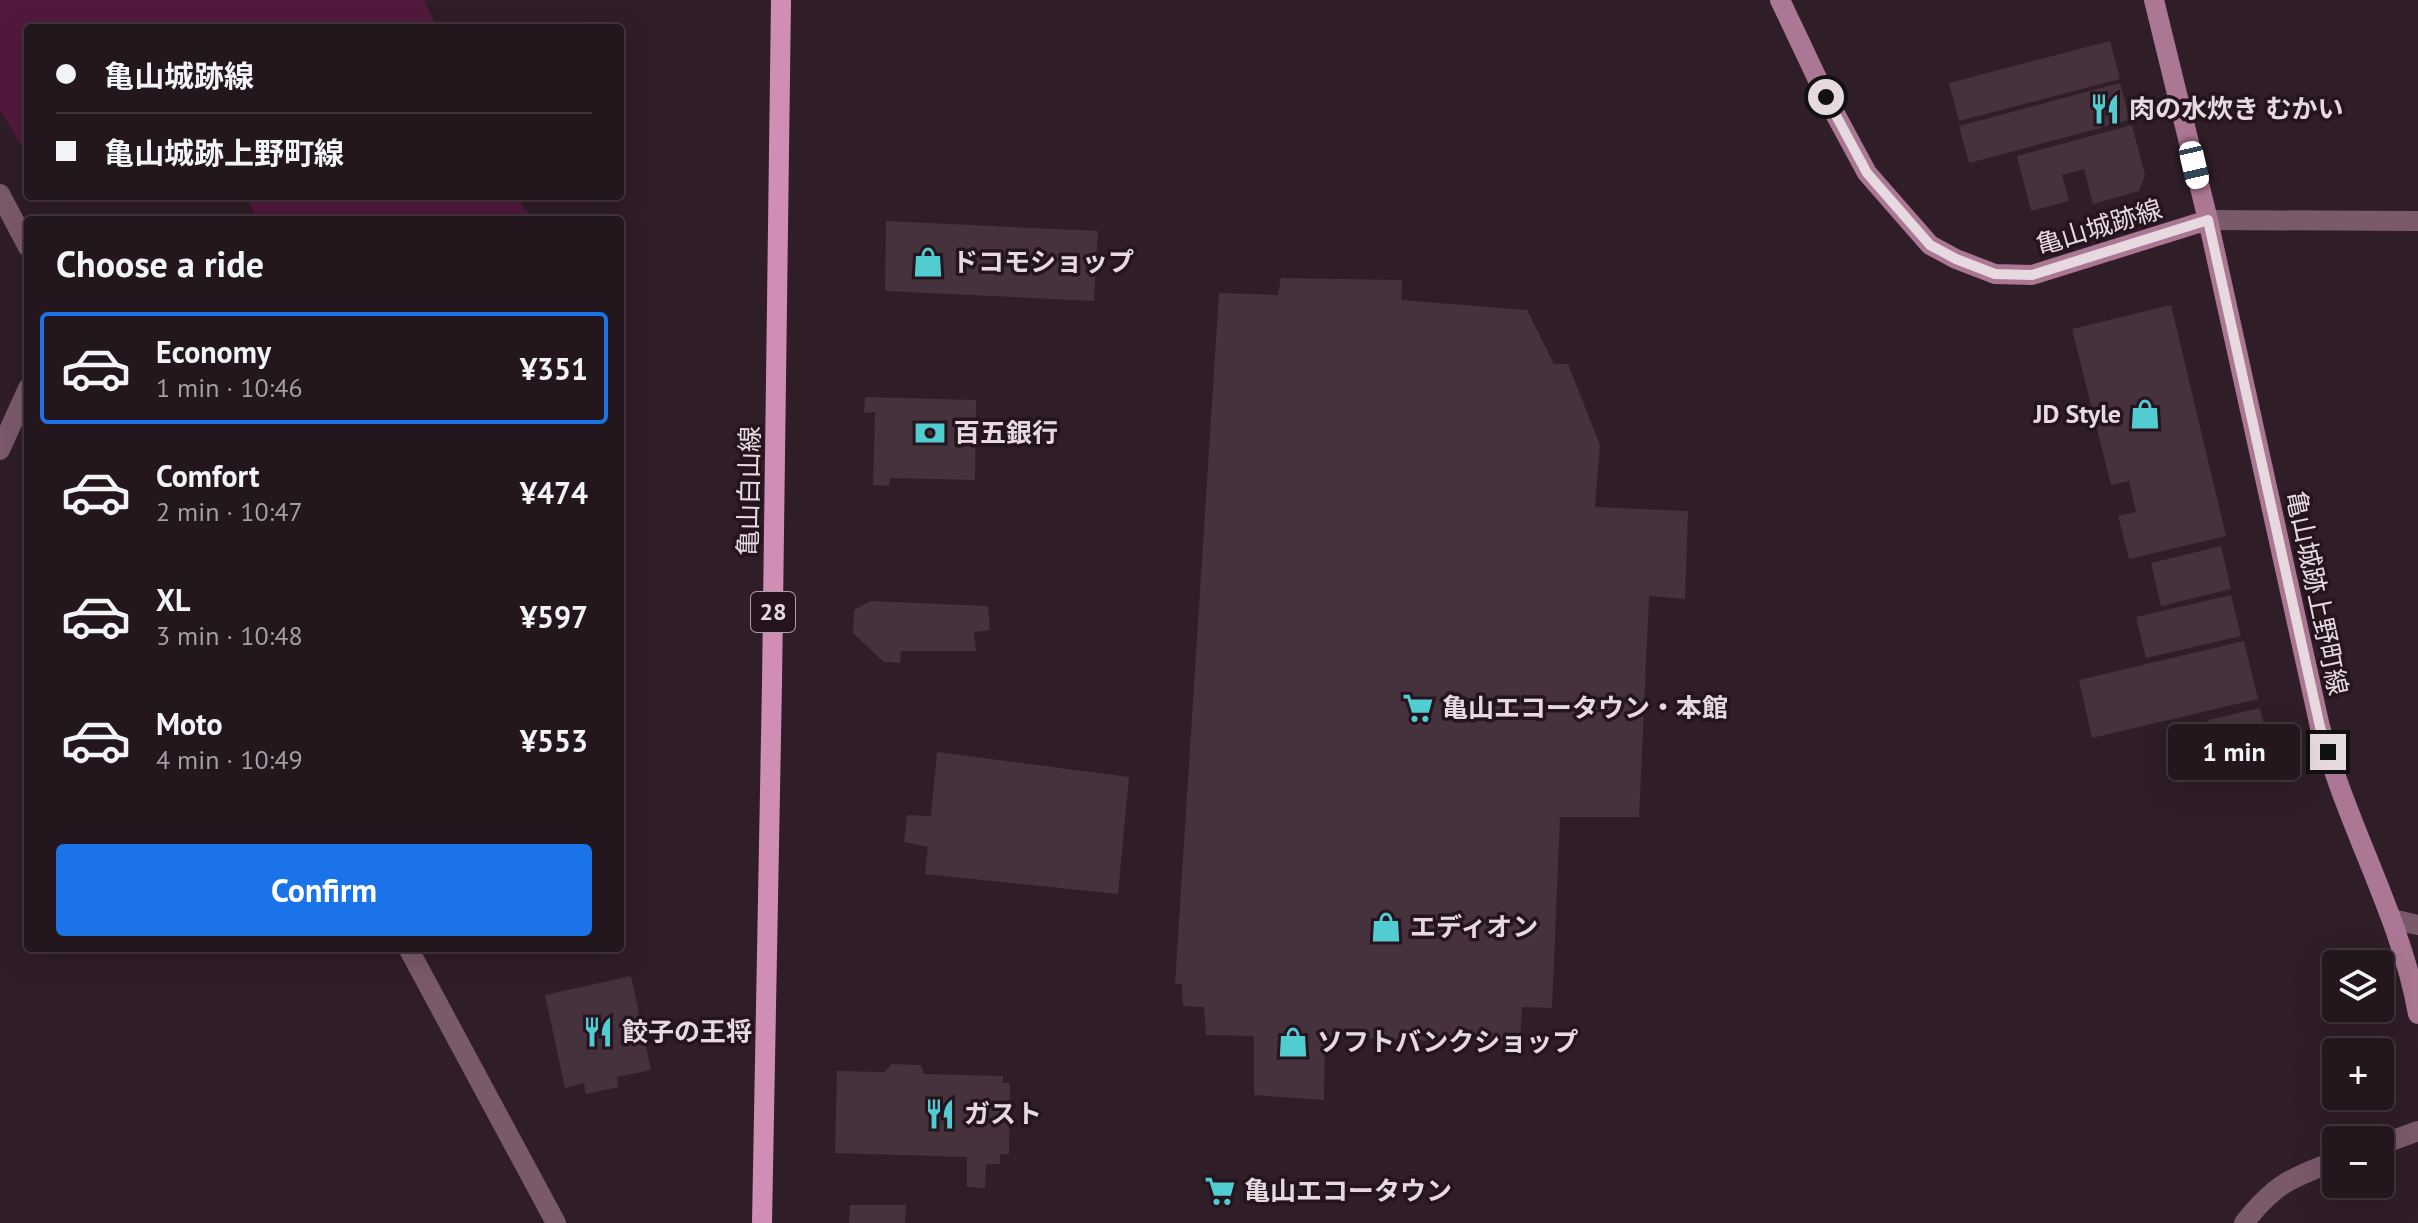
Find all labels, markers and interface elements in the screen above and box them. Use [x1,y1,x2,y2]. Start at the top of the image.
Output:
text: 亀山城跡線 [104,56,254,95]
route start [1808,79,1844,115]
restaurant icon: 肉の水炊き むかい [2088,92,2122,126]
place label: 肉の水炊き むかい [2129,92,2344,125]
text: 亀山城跡上野町線 [104,133,344,172]
car [2177,139,2211,191]
street label: 亀山城跡線 [2032,192,2166,261]
text: Choose a ride [56,240,264,287]
shop icon: ドコモショップ [911,245,945,279]
place label: ドコモショップ [952,245,1134,278]
icon: car [60,332,132,404]
text: Economy [156,332,271,371]
text: ¥351 [520,349,588,388]
text: 1 min · 10:46 [156,371,303,404]
place label: JD Style [2033,397,2121,430]
shop icon: JD Style [2128,397,2162,431]
bank icon: 百五銀行 [913,416,947,450]
place label: 百五銀行 [954,416,1058,449]
street label: 亀山白山線 [731,426,766,556]
icon: car [60,456,132,528]
text: Comfort [156,456,259,495]
text: ¥474 [520,473,588,512]
street label: 亀山城跡上野町線 [2280,488,2355,698]
text: 2 min · 10:47 [156,495,303,528]
icon: car [60,580,132,652]
text: XL [156,580,190,619]
road number: 28 [751,592,795,632]
text: ¥597 [520,597,588,636]
text: 3 min · 10:48 [156,619,303,652]
supermarket icon: 亀山エコータウン・本館 [1401,691,1435,725]
place label: 亀山エコータウン・本館 [1442,691,1728,724]
icon: car [60,704,132,776]
text: Moto [156,704,223,743]
text: ¥553 [520,721,588,760]
callout: 1 min [2168,724,2300,780]
route end [2310,734,2346,770]
text: 1 min [2202,735,2266,768]
text: 4 min · 10:49 [156,743,303,776]
button: Confirm [56,844,592,936]
shop icon: エディオン [1369,910,1403,944]
place label: エディオン [1410,910,1538,943]
map controls [2322,950,2394,1198]
button: layers [2322,950,2394,1022]
restaurant icon: 餃子の王将 [581,1015,615,1049]
place label: 餃子の王将 [622,1015,752,1048]
shop icon: ソフトバンクショップ [1276,1025,1310,1059]
place label: ソフトバンクショップ [1317,1025,1578,1058]
button: + [2322,1038,2394,1110]
restaurant icon: ガスト [923,1097,957,1131]
place label: ガスト [964,1097,1042,1130]
button: − [2322,1126,2394,1198]
supermarket icon: 亀山エコータウン [1203,1174,1237,1208]
place label: 亀山エコータウン [1244,1174,1452,1207]

